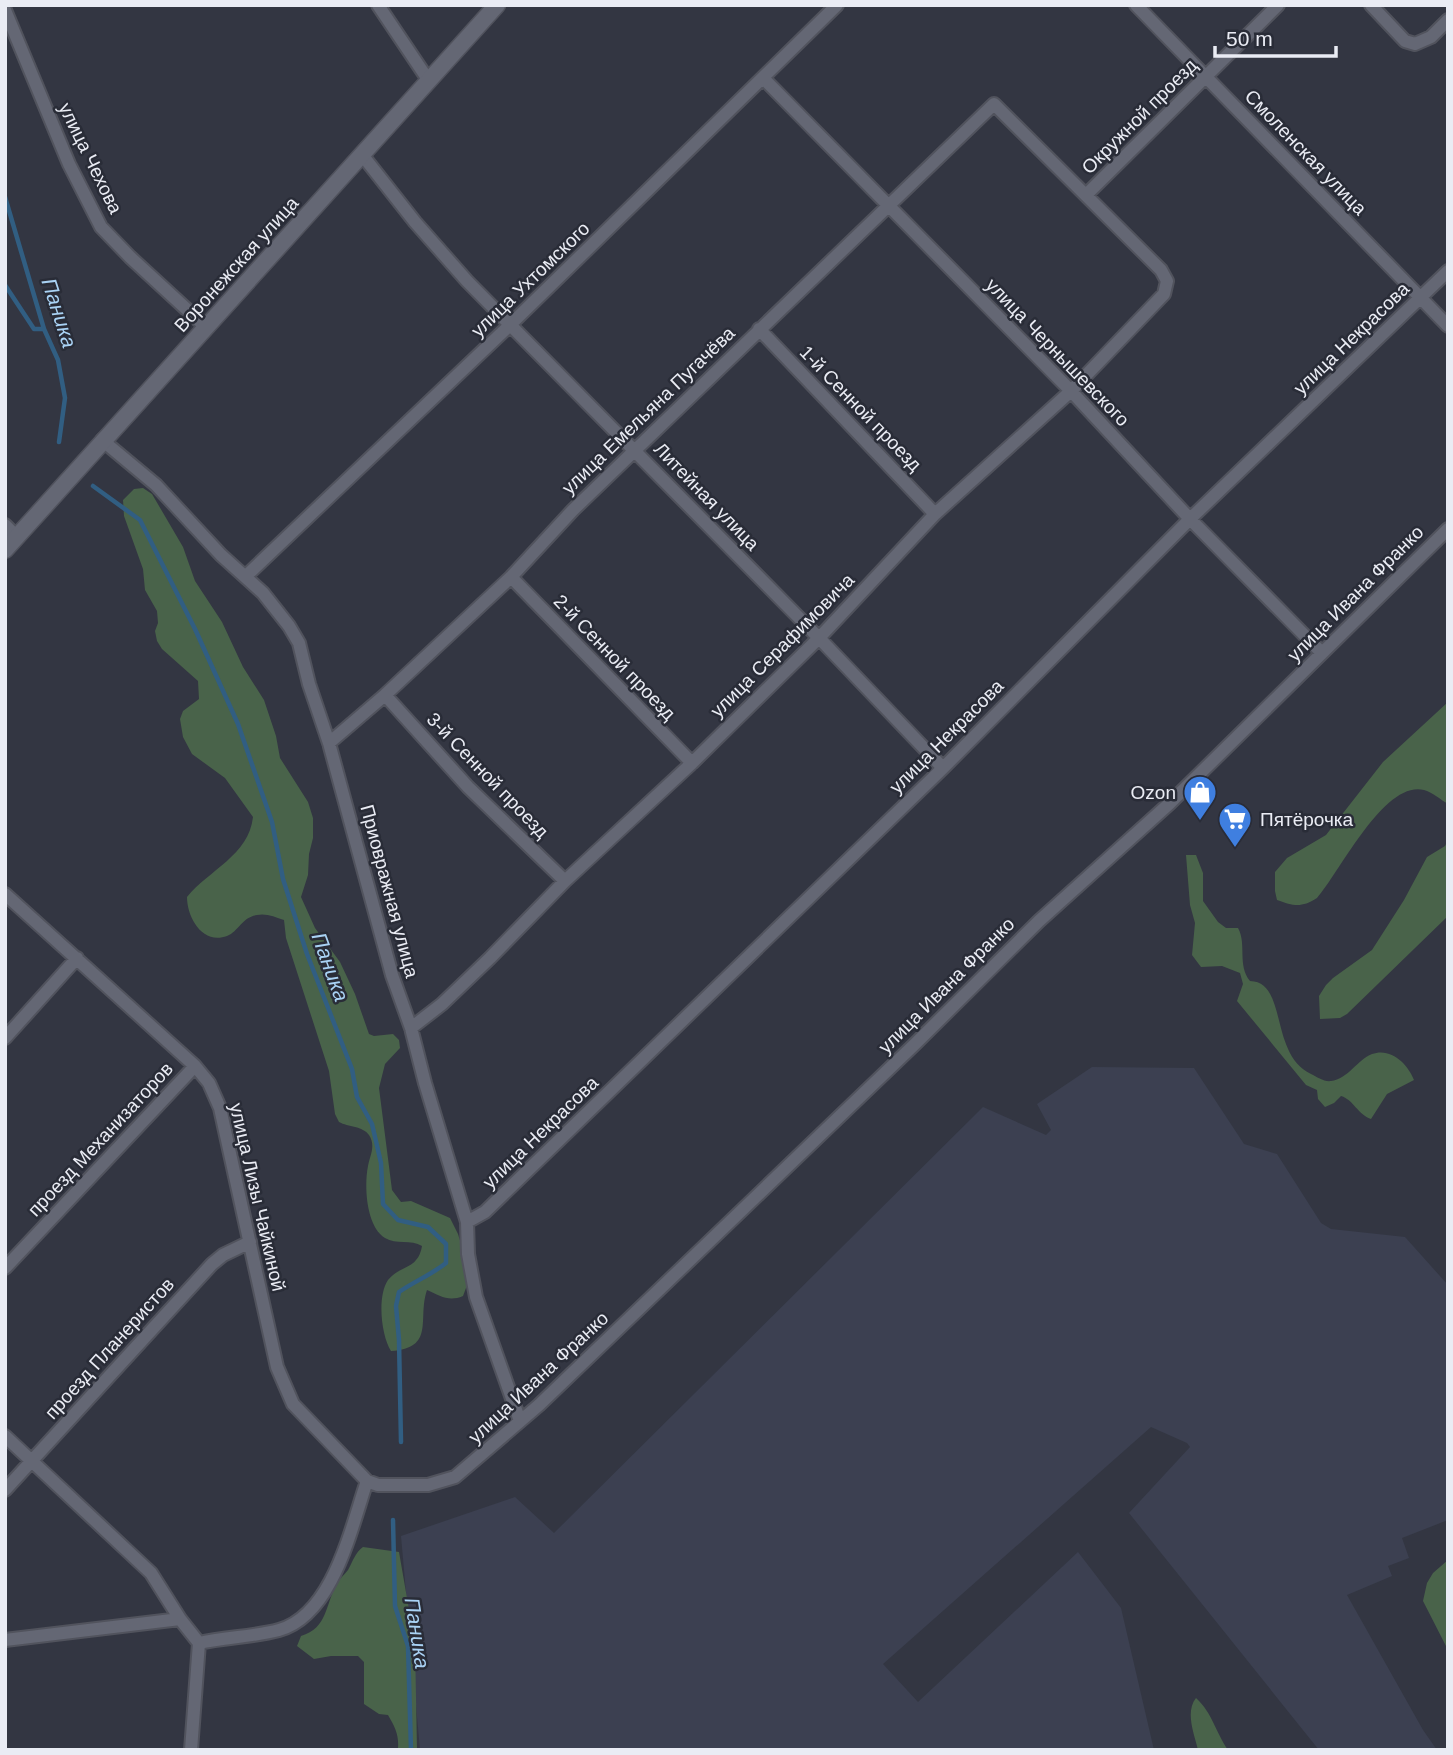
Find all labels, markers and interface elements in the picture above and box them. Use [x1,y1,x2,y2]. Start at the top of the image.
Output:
scale bar [1215,14,1336,58]
text: 50 m [1226,27,1273,50]
street label: Окружной проезд [1078,55,1201,178]
street label: Смоленская улица [1241,85,1371,220]
street label: улица Чехова [55,99,127,217]
street label: Воронежская улица [170,192,303,336]
street label: улица Ухтомского [467,218,594,341]
street label: улица Чернышевского [982,274,1134,430]
water label: Паника [37,275,81,351]
street label: улица Некрасова [1289,278,1414,399]
street label: улица Емельяна Пугачёва [558,322,739,498]
street label: 1-й Сенной проезд [796,342,926,475]
street label: Литейная улица [650,438,764,555]
street label: улица Ивана Франко [1283,521,1428,666]
street label: улица Серафимовича [706,569,859,721]
street label: 2-й Сенной проезд [550,591,680,724]
street label: улица Некрасова [885,675,1008,798]
street label: 3-й Сенной проезд [423,709,553,842]
shop icon: Ozon [1181,773,1219,822]
place label: Ozon [1131,782,1176,803]
supermarket icon: Пятёрочка [1216,800,1254,849]
street label: Приовражная улица [356,802,423,980]
place label: Пятёрочка [1260,809,1354,830]
street label: улица Ивана Франко [874,913,1019,1058]
water label: Паника [307,929,354,1004]
street label: проезд Механизаторов [24,1058,177,1221]
street label: улица Некрасова [478,1072,603,1193]
street label: улица Лизы Чайкиной [226,1101,289,1293]
street label: проезд Планеристов [41,1274,178,1423]
street label: улица Ивана Франко [464,1307,612,1447]
water label: Паника [401,1596,434,1670]

